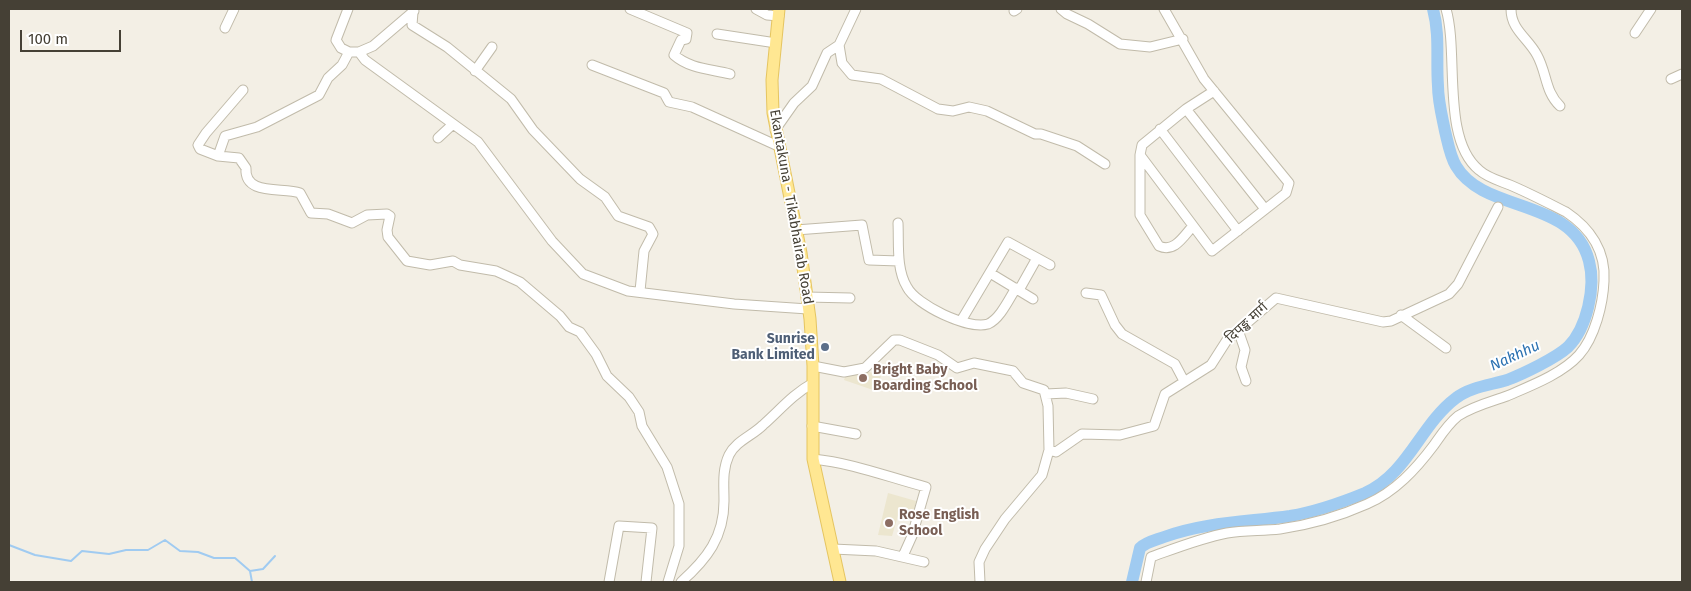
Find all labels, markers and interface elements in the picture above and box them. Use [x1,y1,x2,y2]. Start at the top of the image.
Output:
scale bar [22,20,124,52]
text: 100 m [28,30,68,48]
street label: Ekantakuna - Tikabhairab Road [766,108,816,306]
street label: दिपङ्ख मार्ग [1222,299,1272,347]
place label: Sunrise Bank Limited [731,331,815,364]
water label: Nakhhu [1487,337,1543,375]
marker: Sunrise Bank Limited [819,341,831,353]
place label: Bright Baby Boarding School [873,362,977,394]
marker: Bright Baby Boarding School [857,372,869,384]
place label: Rose English School [899,507,979,540]
marker: Rose English School [883,517,895,529]

